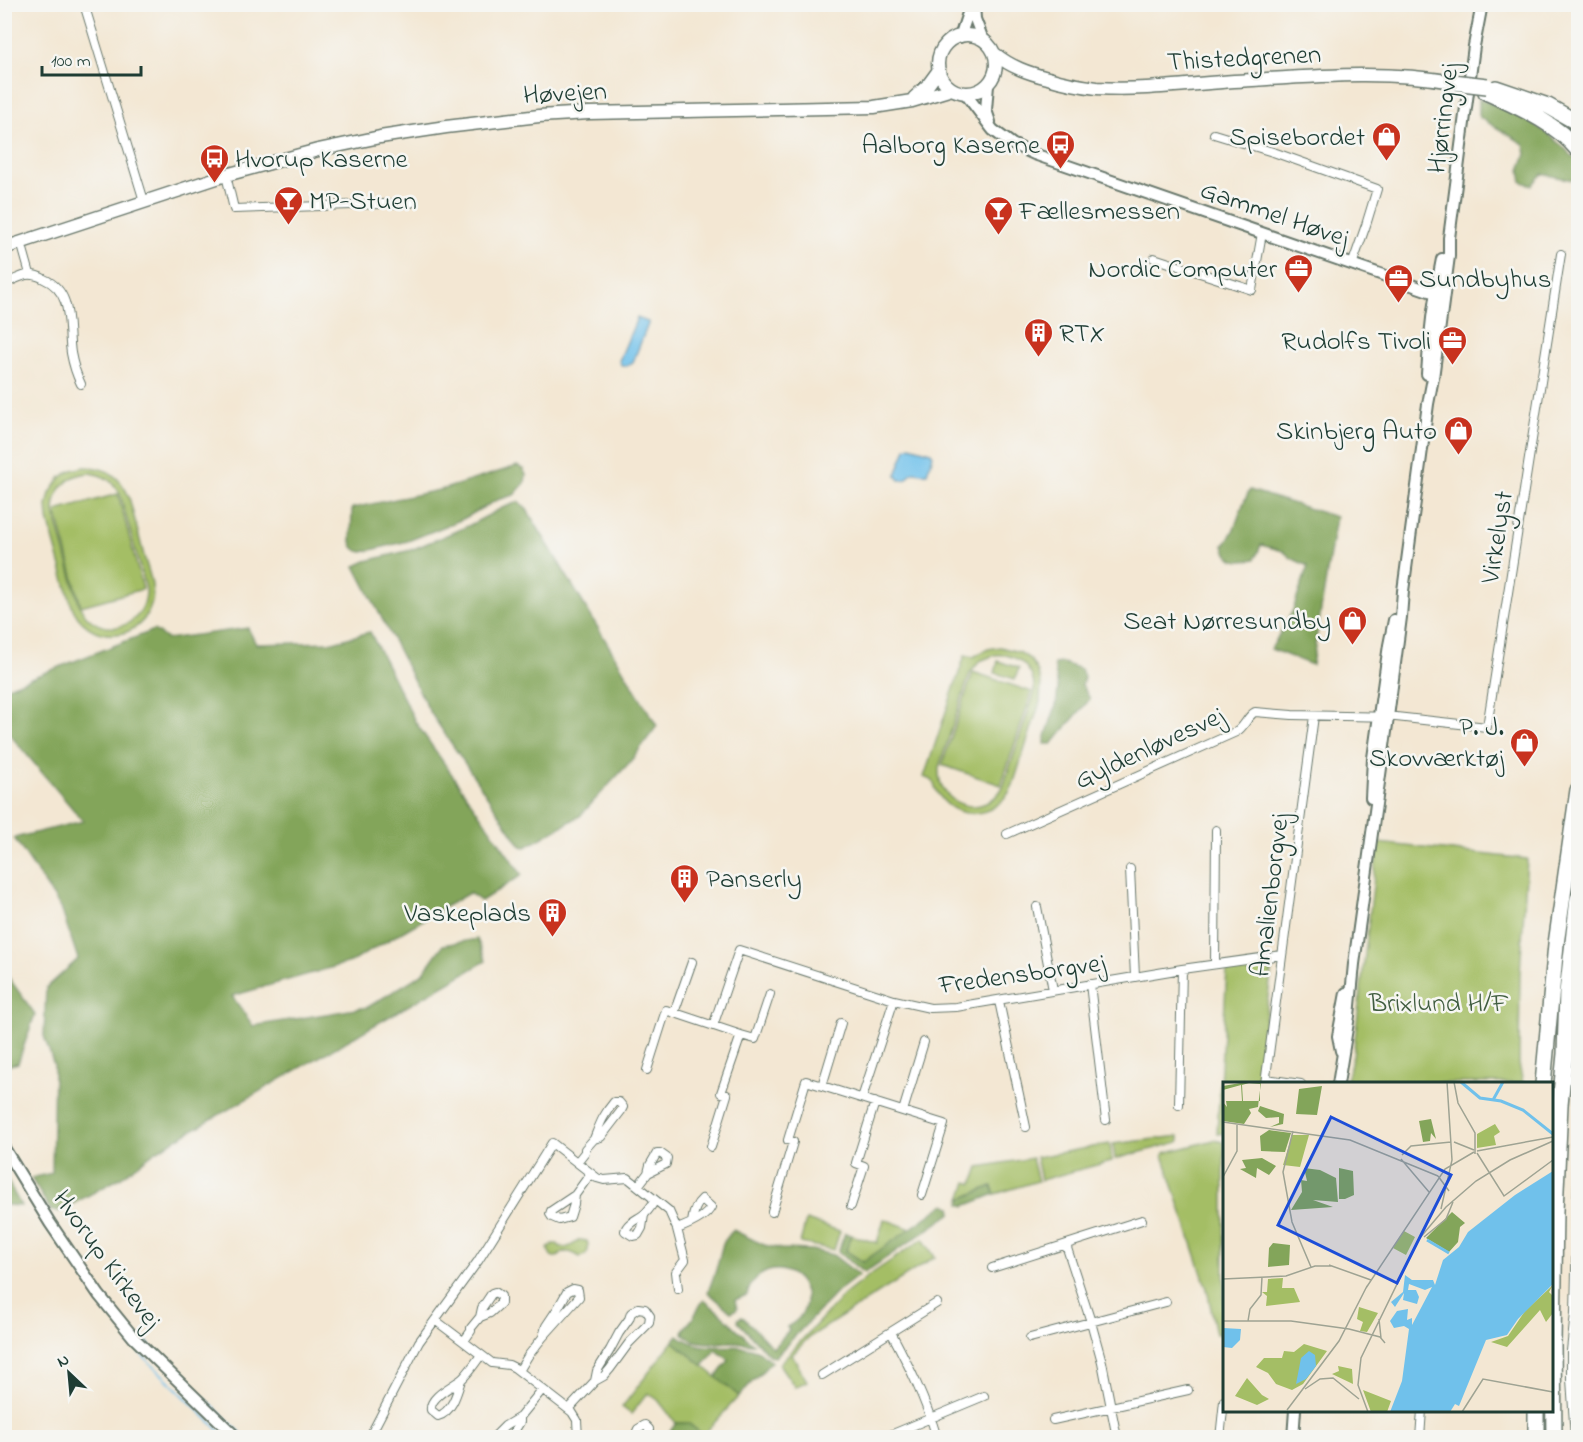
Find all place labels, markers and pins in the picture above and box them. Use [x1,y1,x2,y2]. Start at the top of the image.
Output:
place label: Spisebordet [1229,119,1365,158]
shop icon: Spisebordet [1370,120,1402,162]
place label: Aalborg Kaserne [861,127,1041,166]
bus stop icon: Aalborg Kaserne [1045,128,1077,170]
place label: Hvorup Kaserne [235,141,409,180]
bus stop icon: Hvorup Kaserne [198,142,230,184]
place label: MP-Stuen [309,183,417,222]
bar icon: MP-Stuen [272,184,304,226]
place label: Fællesmessen [1018,193,1180,232]
bar icon: Fællesmessen [982,194,1014,236]
place label: Nordic Computer [1088,251,1278,290]
office icon: Nordic Computer [1282,252,1314,294]
place label: Sundbyhus [1419,261,1551,300]
office icon: Sundbyhus [1382,262,1414,304]
place label: RTX [1059,315,1105,354]
building icon: RTX [1022,316,1054,358]
place label: Rudolfs Tivoli [1281,323,1431,362]
office icon: Rudolfs Tivoli [1436,324,1468,366]
place label: Skinbjerg Auto [1276,413,1437,452]
shop icon: Skinbjerg Auto [1442,414,1474,456]
place label: Seat Nørresundby [1123,603,1331,642]
shop icon: Seat Nørresundby [1336,604,1368,646]
place label: P. J. Skovværktøj [1369,709,1505,779]
shop icon: P. J. Skovværktøj [1509,726,1541,768]
place label: Panserly [706,861,802,900]
building icon: Panserly [669,862,701,904]
place label: Vaskeplads [403,895,531,934]
building icon: Vaskeplads [536,896,568,938]

